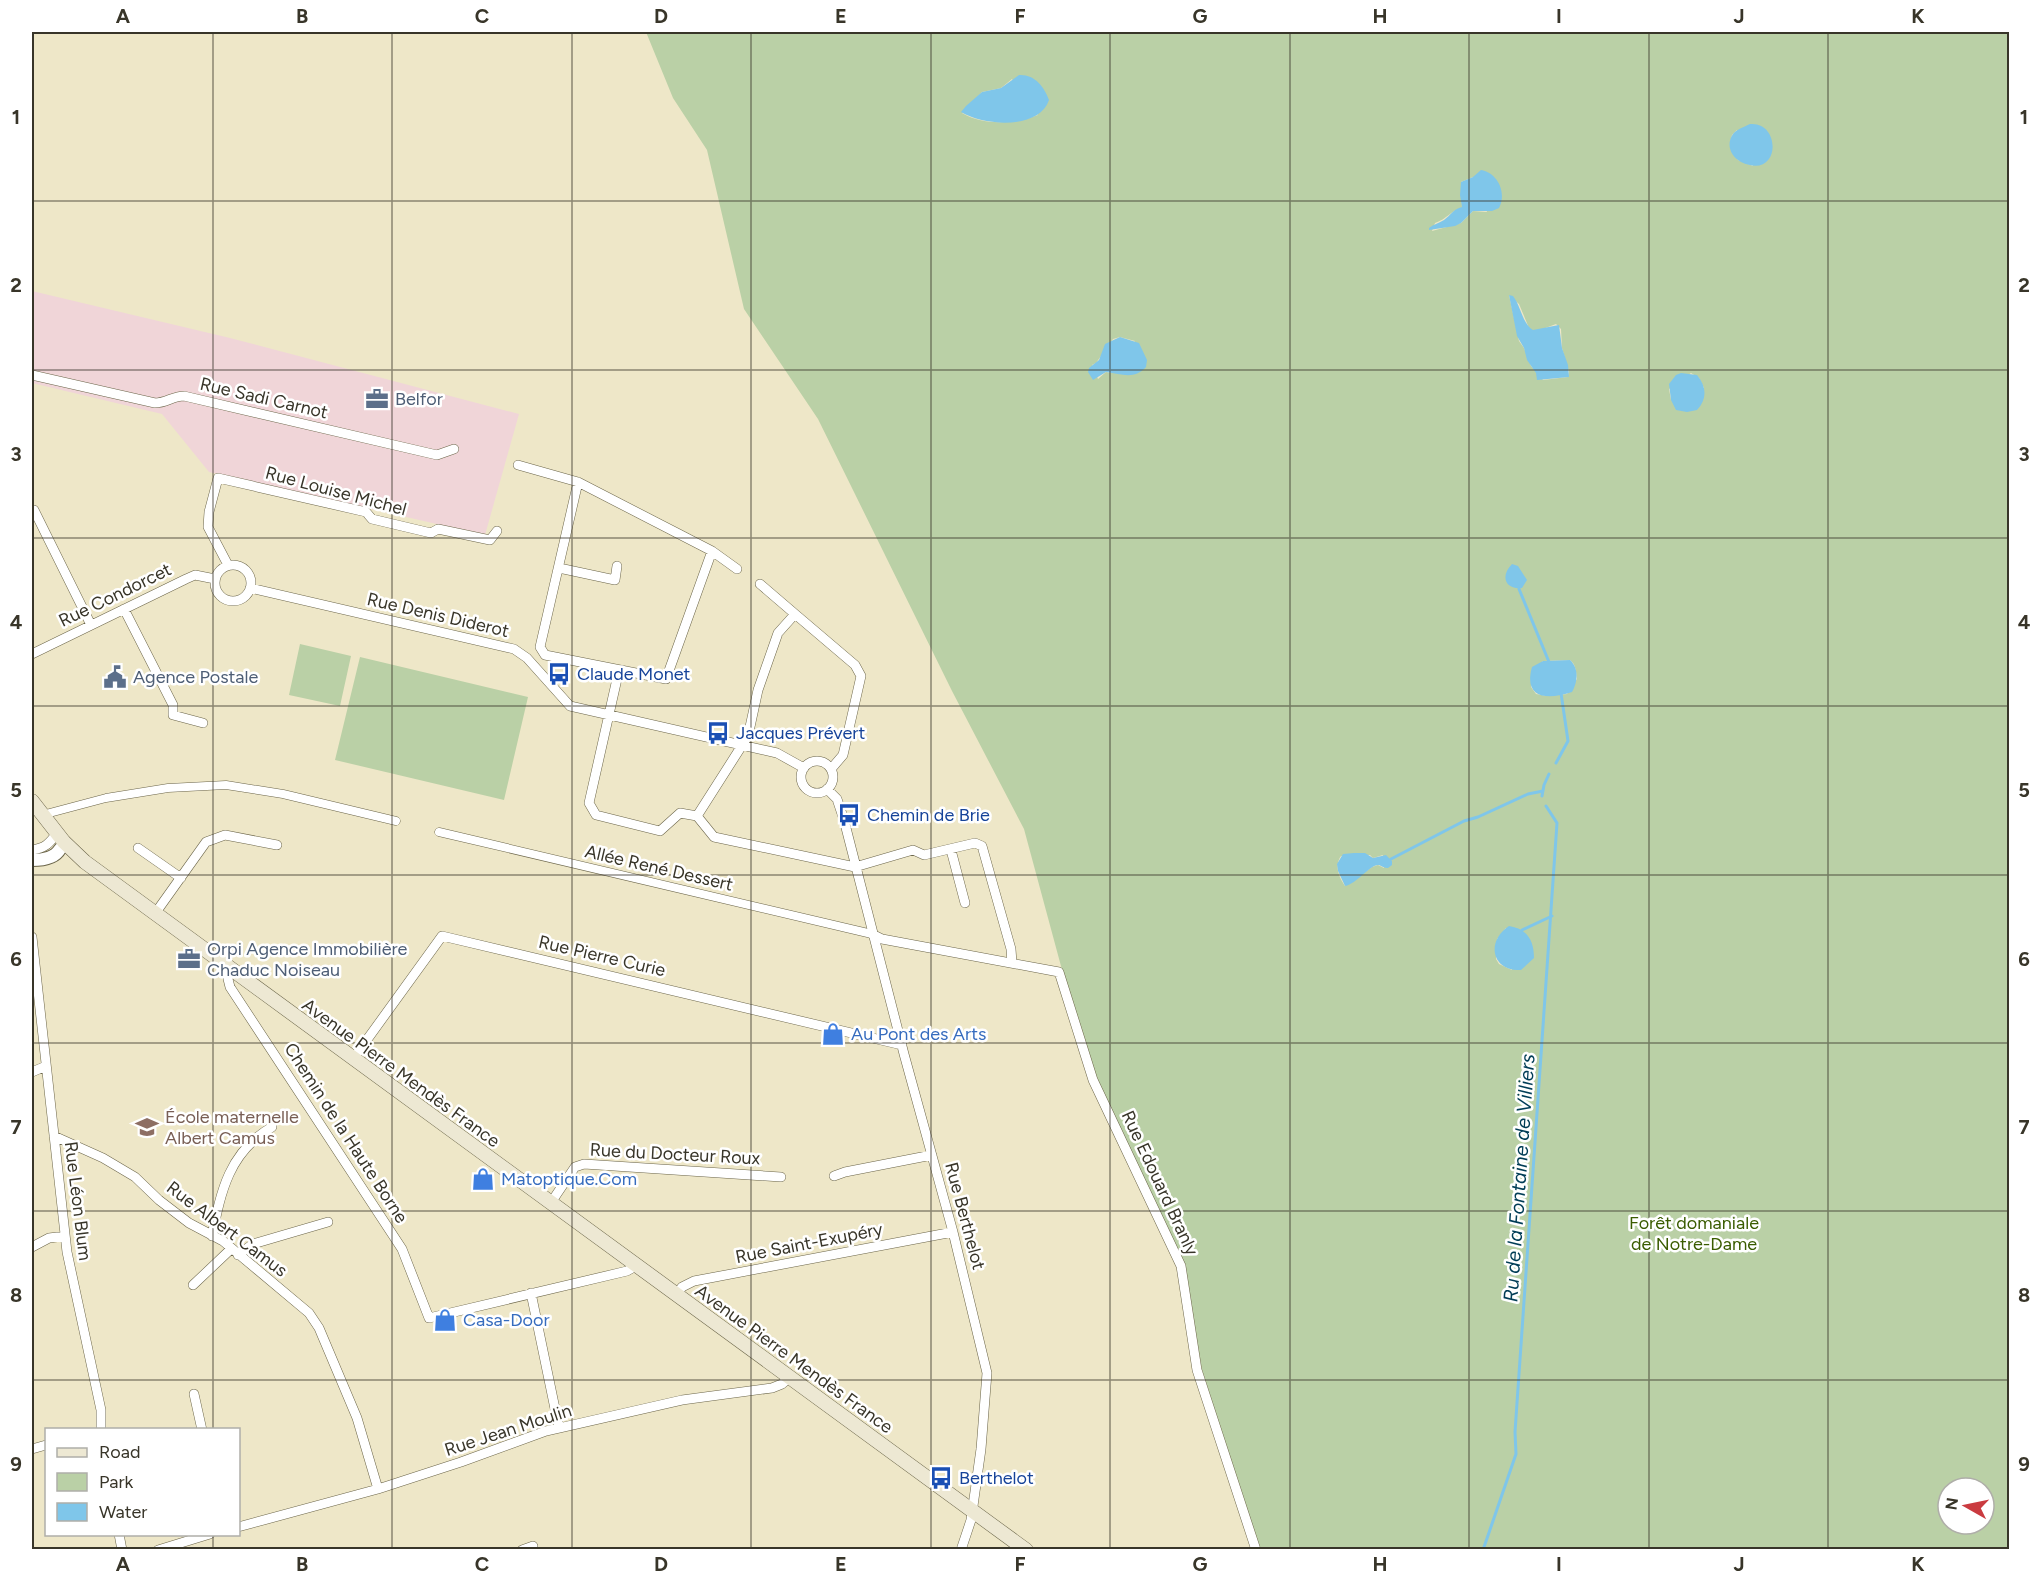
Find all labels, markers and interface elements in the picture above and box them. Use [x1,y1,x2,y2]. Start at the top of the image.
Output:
text: A [116,4,131,28]
text: B [296,4,308,28]
text: C [475,4,489,28]
text: D [654,4,668,28]
text: E [835,4,847,28]
text: F [1014,4,1026,28]
text: G [1193,4,1208,28]
text: H [1373,4,1388,28]
text: I [1556,4,1562,28]
text: J [1733,4,1745,28]
text: K [1911,4,1925,28]
text: 1 [12,105,20,129]
text: 1 [2020,105,2028,129]
text: 2 [10,273,22,297]
text: 2 [2018,273,2030,297]
street label: Rue Sadi Carnot [198,373,330,423]
office icon: Belfor [364,386,390,412]
place label: Belfor [395,388,443,410]
text: 3 [10,442,22,466]
text: 3 [2018,442,2030,466]
street label: Rue Louise Michel [263,462,409,520]
street label: Rue Condorcet [55,558,175,632]
street label: Rue Denis Diderot [365,588,511,642]
text: 4 [10,610,23,634]
text: 4 [2018,610,2031,634]
bus stop icon: Claude Monet [546,661,572,687]
place label: Claude Monet [577,663,691,685]
public building icon: Agence Postale [102,664,128,690]
place label: Agence Postale [133,666,258,688]
bus stop icon: Jacques Prévert [705,720,731,746]
place label: Jacques Prévert [736,722,865,744]
text: 5 [10,778,22,802]
text: 5 [2018,778,2030,802]
bus stop icon: Chemin de Brie [836,802,862,828]
place label: Chemin de Brie [867,804,990,826]
street label: Allée René Dessert [583,840,735,896]
street label: Rue Pierre Curie [536,931,668,981]
place label: Orpi Agence Immobilière Chaduc Noiseau [207,938,408,981]
office icon: Orpi Agence Immobilière Chaduc Noiseau [176,946,202,972]
text: 6 [10,947,22,971]
text: 6 [2018,947,2030,971]
street label: Avenue Pierre Mendès France [298,994,504,1152]
shop icon: Au Pont des Arts [820,1021,846,1047]
place label: Au Pont des Arts [851,1023,986,1045]
street label: Chemin de la Haute Borne [279,1039,413,1227]
water label: Ru de la Fontaine de Villiers [1498,1052,1540,1303]
place label: École maternelle Albert Camus [165,1106,299,1149]
street label: Rue Edouard Branly [1117,1107,1203,1259]
school or university icon: École maternelle Albert Camus [134,1114,160,1140]
text: 7 [10,1115,22,1139]
text: 7 [2018,1115,2030,1139]
street label: Rue du Docteur Roux [589,1139,761,1169]
street label: Rue Léon Blum [60,1140,96,1262]
street label: Rue Berthelot [940,1160,990,1272]
shop icon: Matoptique.Com [470,1166,496,1192]
place label: Matoptique.Com [501,1168,637,1190]
street label: Rue Albert Camus [162,1176,292,1282]
park label: Forêt domaniale de Notre-Dame [1629,1212,1759,1255]
street label: Rue Saint-Exupéry [733,1218,885,1268]
street label: Avenue Pierre Mendès France [691,1280,897,1438]
text: 8 [10,1283,22,1307]
text: 8 [2018,1283,2030,1307]
shop icon: Casa-Door [432,1307,458,1333]
place label: Casa-Door [463,1309,550,1331]
street label: Rue Jean Moulin [442,1399,574,1461]
legend [45,1428,240,1536]
text: Road [99,1441,140,1463]
text: 9 [10,1452,22,1476]
text: 9 [2018,1452,2030,1476]
bus stop icon: Berthelot [928,1465,954,1491]
place label: Berthelot [959,1467,1034,1489]
text: Park [99,1471,134,1493]
north arrow [1936,1476,1996,1536]
text: N [1941,1496,1962,1511]
text: Water [99,1501,147,1523]
text: A [116,1552,131,1576]
text: B [296,1552,308,1576]
text: C [475,1552,489,1576]
text: D [654,1552,668,1576]
text: E [835,1552,847,1576]
text: F [1014,1552,1026,1576]
text: G [1193,1552,1208,1576]
text: H [1373,1552,1388,1576]
text: I [1556,1552,1562,1576]
text: J [1733,1552,1745,1576]
text: K [1911,1552,1925,1576]

